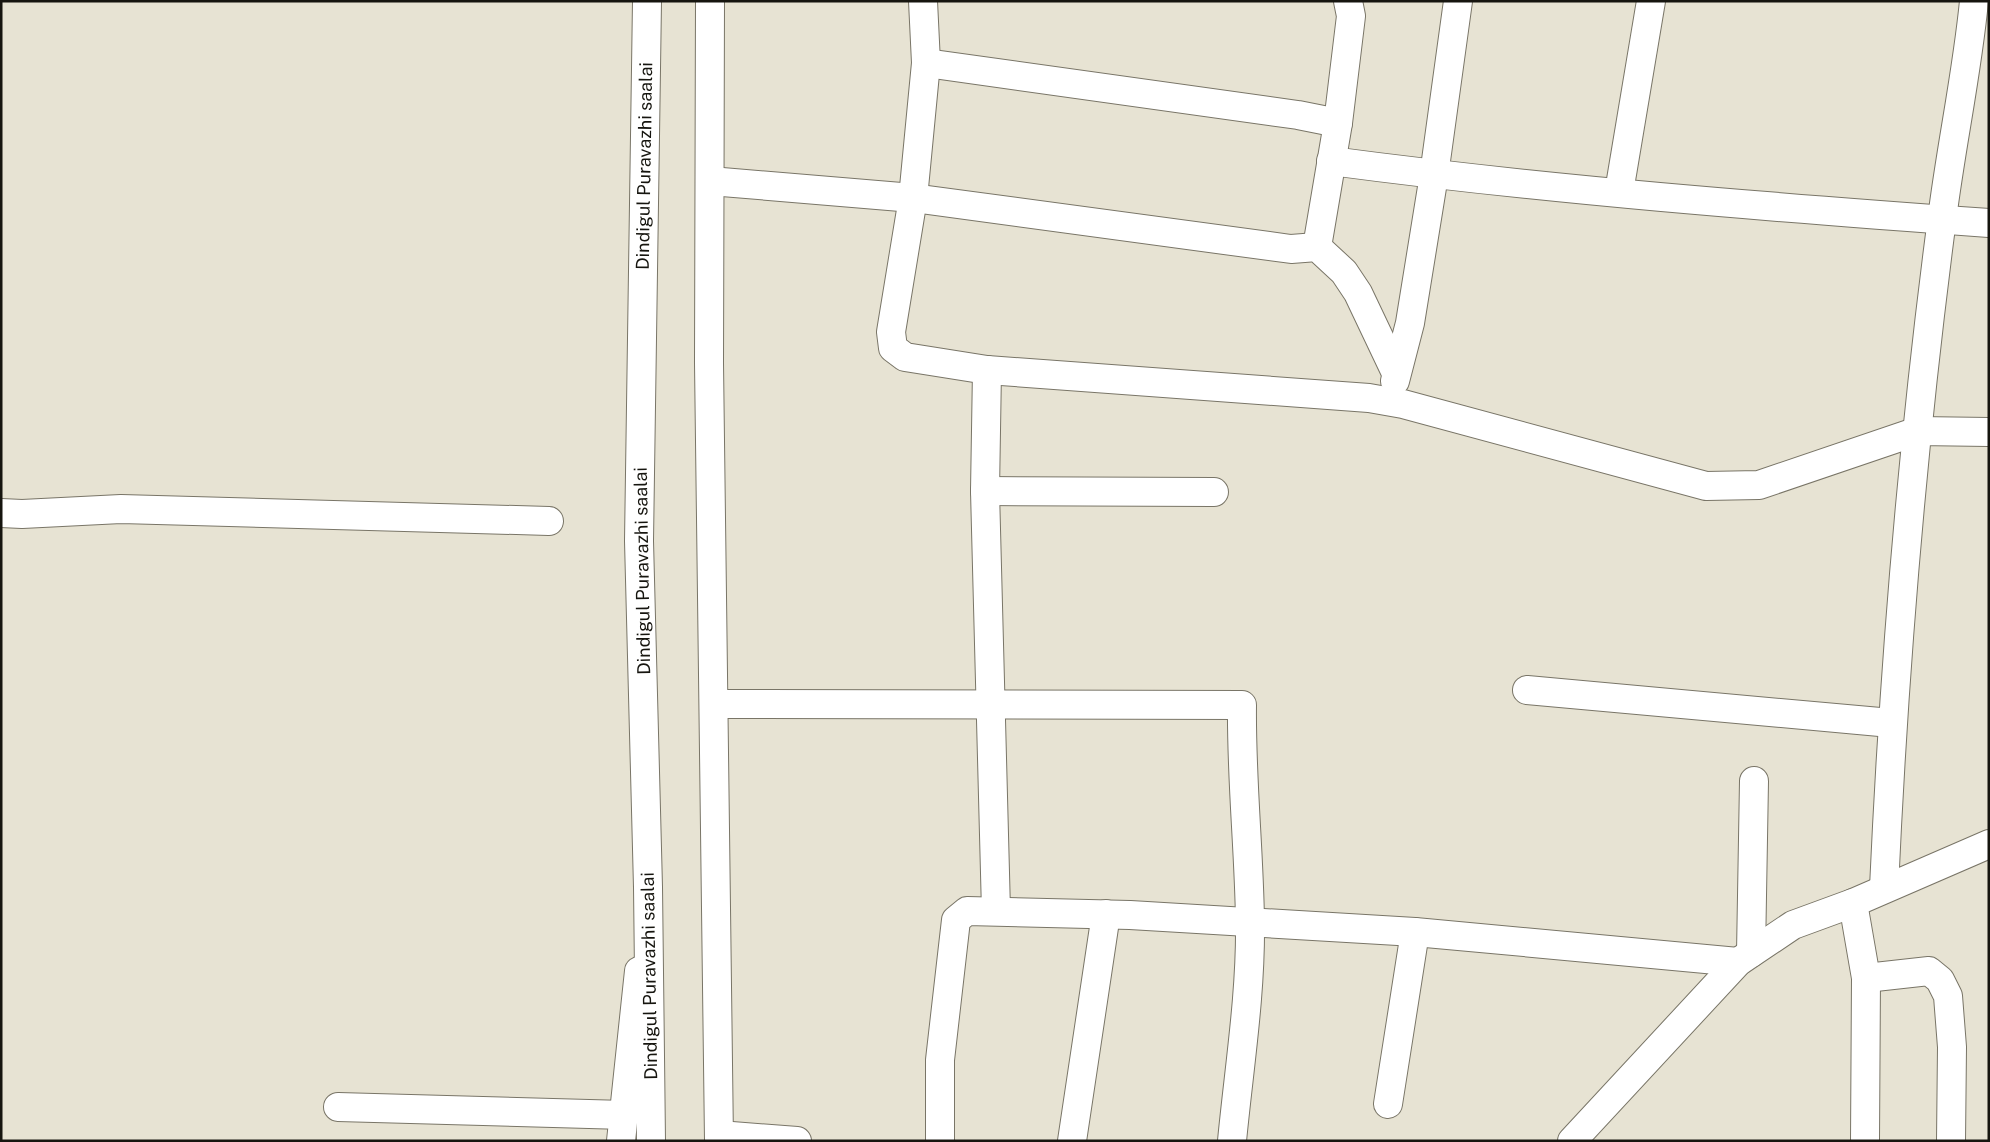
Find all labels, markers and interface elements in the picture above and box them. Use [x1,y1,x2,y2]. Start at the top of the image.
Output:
street label: Dindigul Puravazhi saalai [632,62,656,270]
street label: Dindigul Puravazhi saalai [630,467,654,675]
street label: Dindigul Puravazhi saalai [637,872,661,1080]

